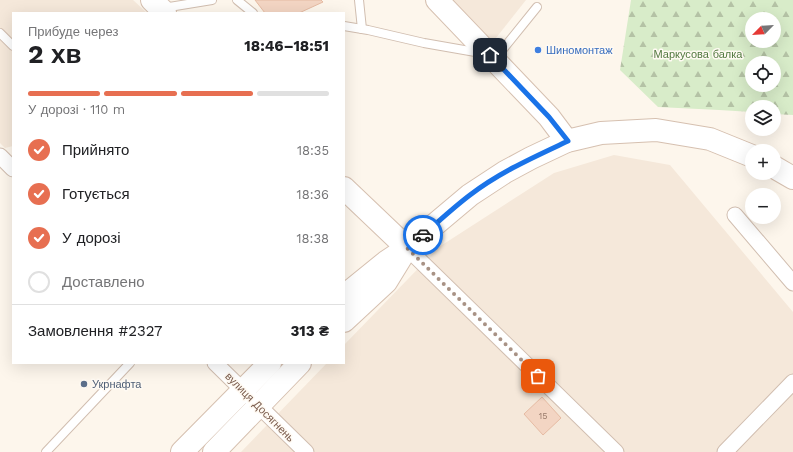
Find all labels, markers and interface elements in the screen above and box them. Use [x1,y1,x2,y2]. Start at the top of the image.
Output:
north arrow [745,12,781,48]
map controls [745,12,781,224]
text: Прибуде через [28,24,118,39]
text: 18:46–18:51 [244,37,329,55]
pin [473,38,507,72]
text: 2 хв [28,39,81,69]
icon: home [479,44,501,66]
place label: Шиномонтаж [546,44,613,57]
marker: Шиномонтаж [533,45,543,55]
park label: Маркусова балка [654,48,743,61]
button: locate [745,56,781,92]
button: layers [745,100,781,136]
text: У дорозі · 110 m [28,102,125,117]
icon: check [28,139,50,161]
text: Прийнято [62,141,129,159]
text: 18:35 [297,143,329,158]
button: + [745,144,781,180]
icon: check [28,183,50,205]
text: Готується [62,185,130,203]
text: 18:36 [297,187,329,202]
button: − [745,188,781,224]
courier [403,215,443,255]
icon: car [412,224,434,246]
icon: check [28,227,50,249]
text: У дорозі [62,229,120,247]
text: 18:38 [296,231,329,246]
text: Доставлено [62,273,145,291]
text: Замовлення #2327 [28,322,163,340]
text: 313 ₴ [290,322,329,340]
pin [521,359,555,393]
icon: bag [527,365,549,387]
street label: вулиця Досягнень [222,370,297,445]
place label: Укрнафта [92,378,142,391]
marker: Укрнафта [79,379,89,389]
house number: 15 [539,411,547,421]

